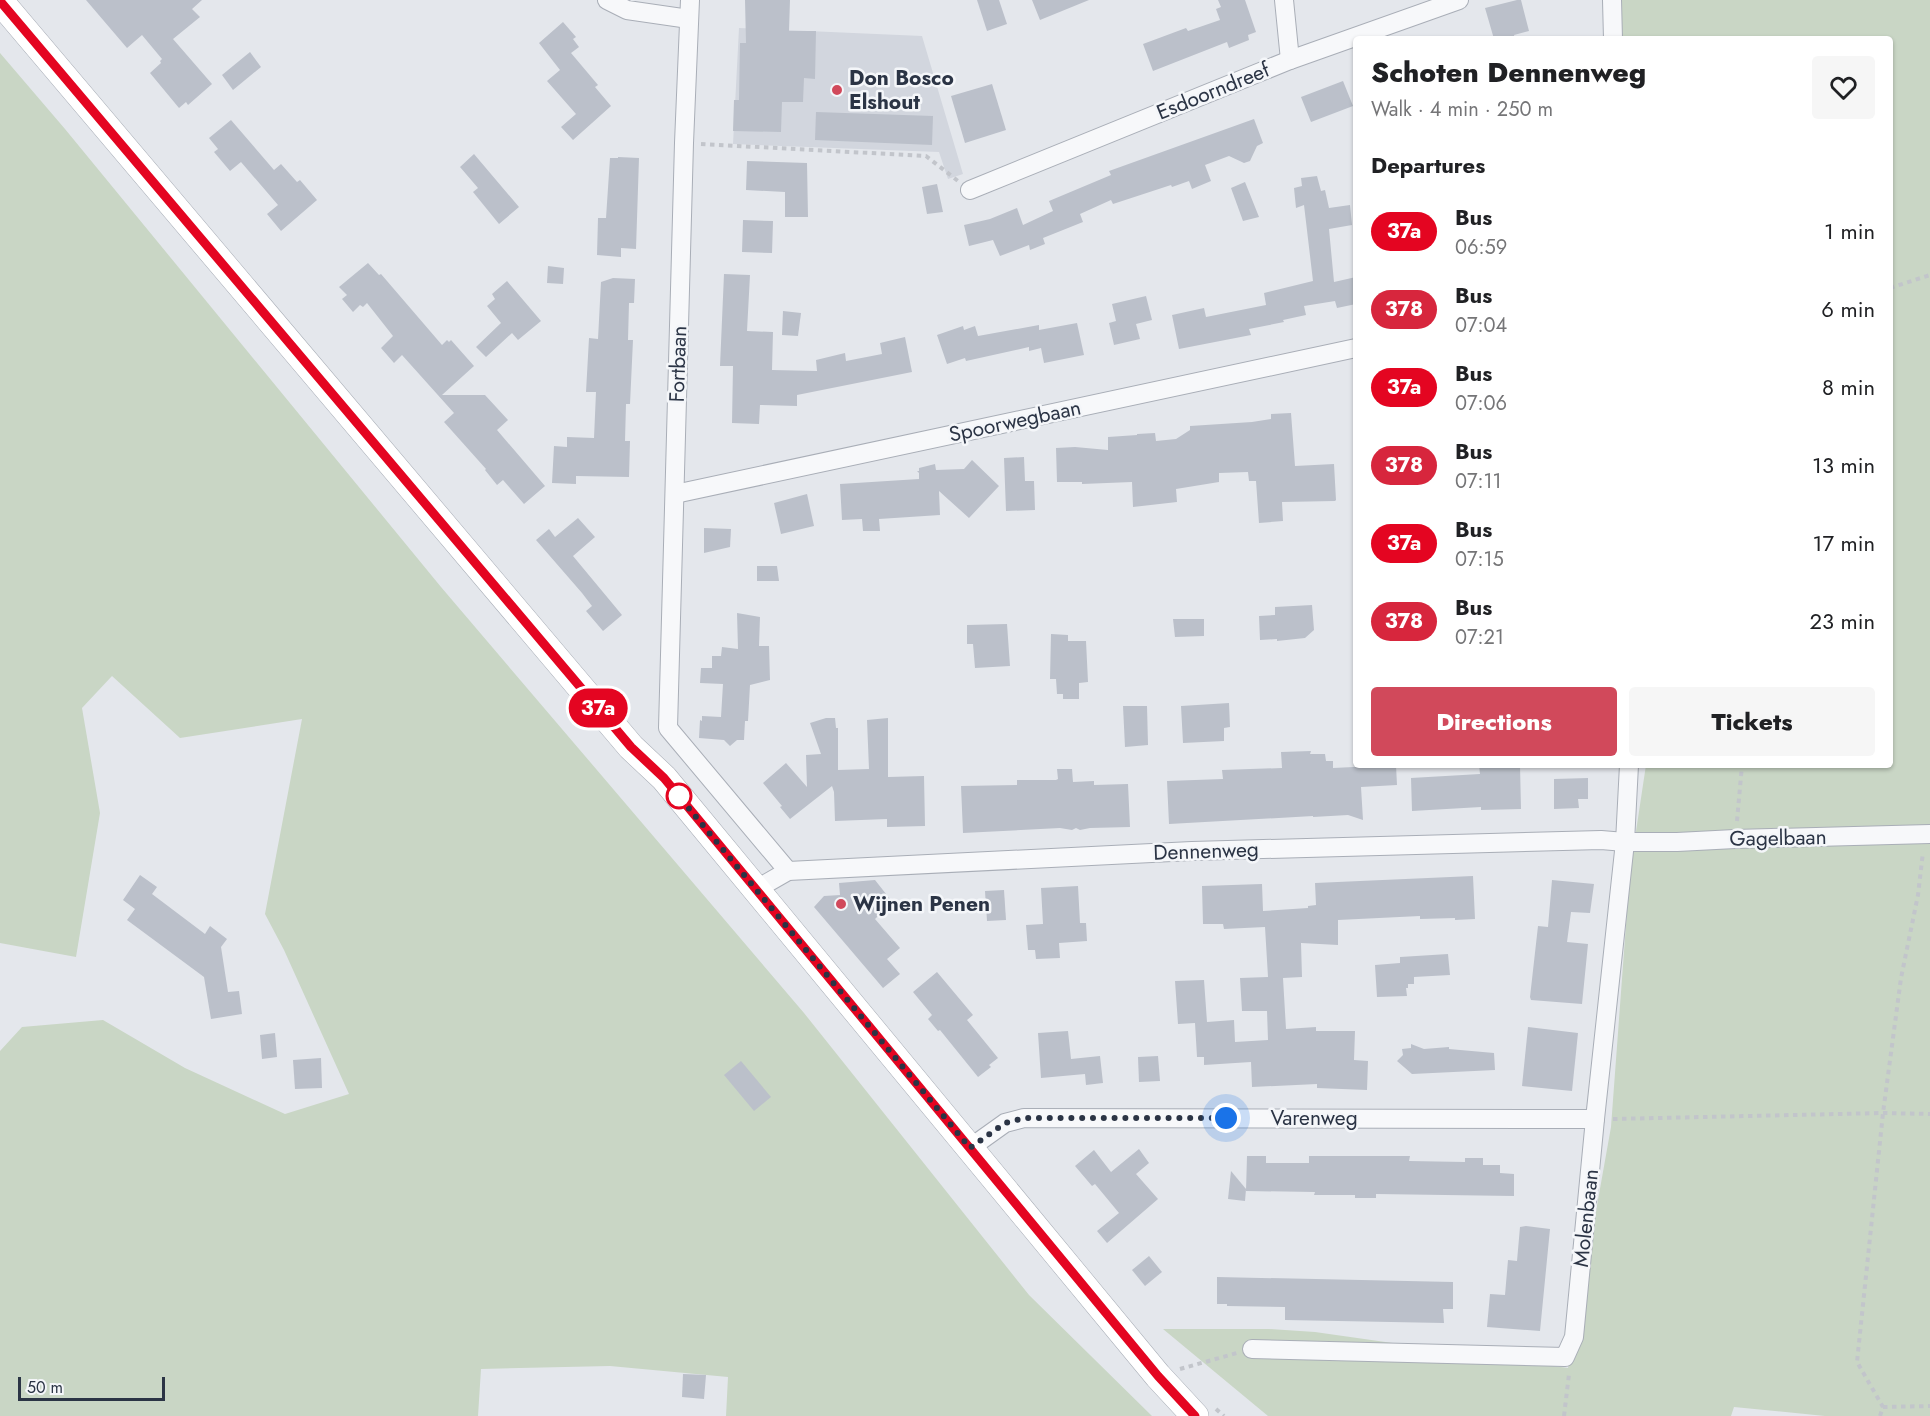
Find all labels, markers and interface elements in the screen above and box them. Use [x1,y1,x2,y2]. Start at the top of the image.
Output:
text: Schoten Dennenweg [1371,52,1646,93]
street label: Esdoorndreef [1152,54,1275,127]
button: heart [1812,56,1875,119]
place label: Don Bosco Elshout [849,63,954,117]
marker: Don Bosco Elshout [830,83,844,97]
text: Walk · 4 min · 250 m [1371,95,1553,124]
text: Departures [1371,149,1485,181]
text: Bus [1455,201,1492,233]
text: 1 min [1824,215,1875,247]
text: 37a [1387,216,1421,246]
text: 06:59 [1455,233,1507,262]
text: Bus [1455,279,1492,311]
text: 6 min [1821,293,1875,325]
text: 378 [1385,294,1423,324]
text: 07:04 [1455,311,1507,340]
street label: Fortbaan [662,325,694,403]
text: Bus [1455,357,1492,389]
text: 8 min [1822,371,1875,403]
text: 37a [1387,372,1421,402]
text: 07:06 [1455,389,1507,418]
street label: Spoorwegbaan [946,392,1084,450]
text: Bus [1455,435,1492,467]
text: 13 min [1812,449,1875,481]
text: 378 [1385,450,1423,480]
text: 07:11 [1455,467,1502,496]
text: Bus [1455,513,1492,545]
text: 17 min [1813,527,1875,559]
text: 37a [1387,528,1421,558]
text: 07:15 [1455,545,1504,574]
text: Bus [1455,591,1492,623]
text: 23 min [1809,605,1875,637]
text: 378 [1385,606,1423,636]
text: 07:21 [1455,623,1504,652]
button: Directions [1371,687,1617,756]
button: Tickets [1629,687,1875,756]
line badge: 37a [564,688,632,728]
text: 37a [581,693,615,723]
unlabelled marker [666,783,692,809]
street label: Gagelbaan [1729,822,1827,854]
street label: Dennenweg [1153,834,1259,868]
place label: Wijnen Penen [853,889,990,919]
marker: Wijnen Penen [834,897,848,911]
your location [1211,1103,1241,1133]
street label: Varenweg [1270,1103,1358,1133]
street label: Molenbaan [1566,1168,1606,1268]
scale bar [18,1374,165,1402]
text: 50 m [27,1376,63,1399]

